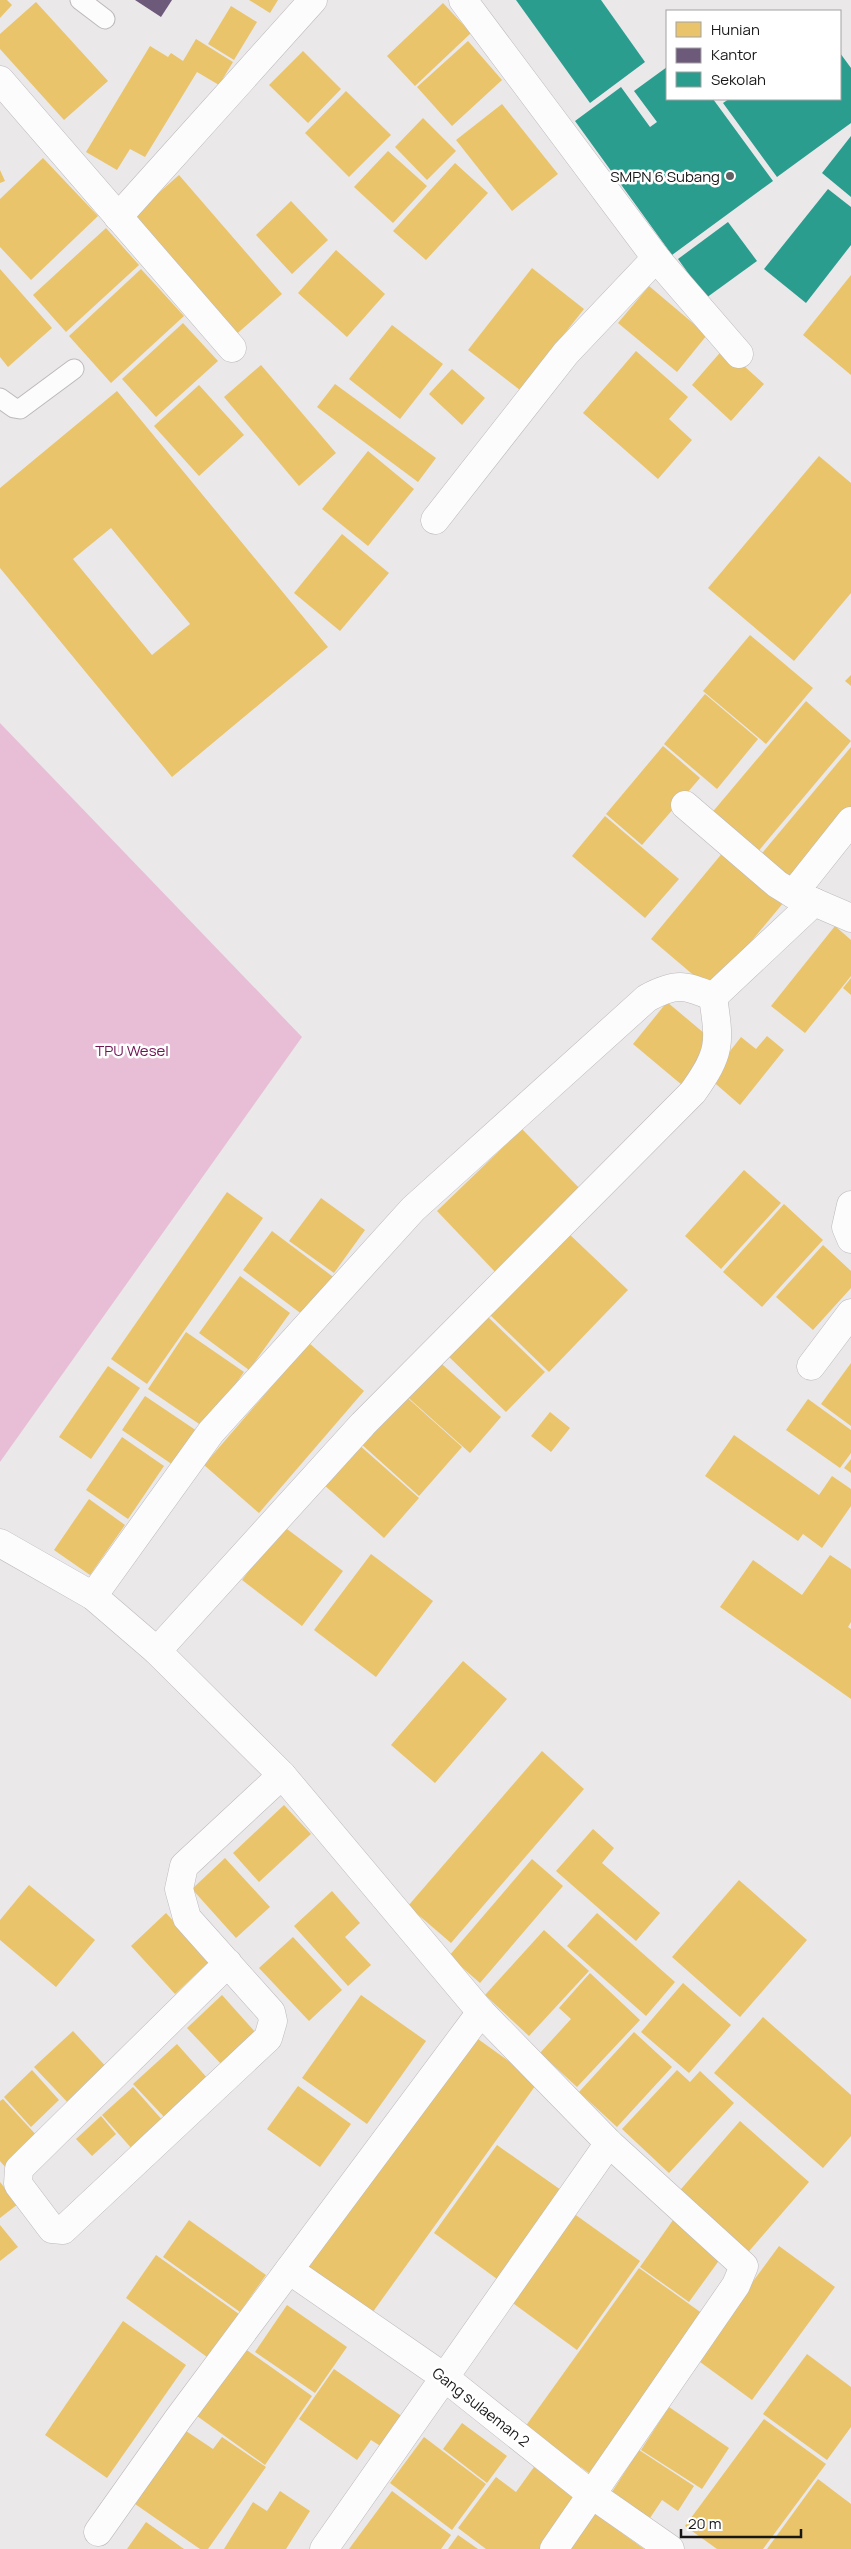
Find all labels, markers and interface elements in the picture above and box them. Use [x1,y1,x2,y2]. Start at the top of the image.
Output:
legend [666,10,841,100]
text: Hunian [711,19,760,40]
text: Kantor [711,44,758,65]
text: Sekolah [711,69,766,90]
place label: SMPN 6 Subang [610,166,720,187]
marker: SMPN 6 Subang [724,170,736,182]
park label: TPU Wesel [95,1040,169,1061]
street label: Gang sulaeman 2 [428,2362,534,2452]
scale bar [681,2506,801,2538]
text: 20 m [688,2513,721,2534]

